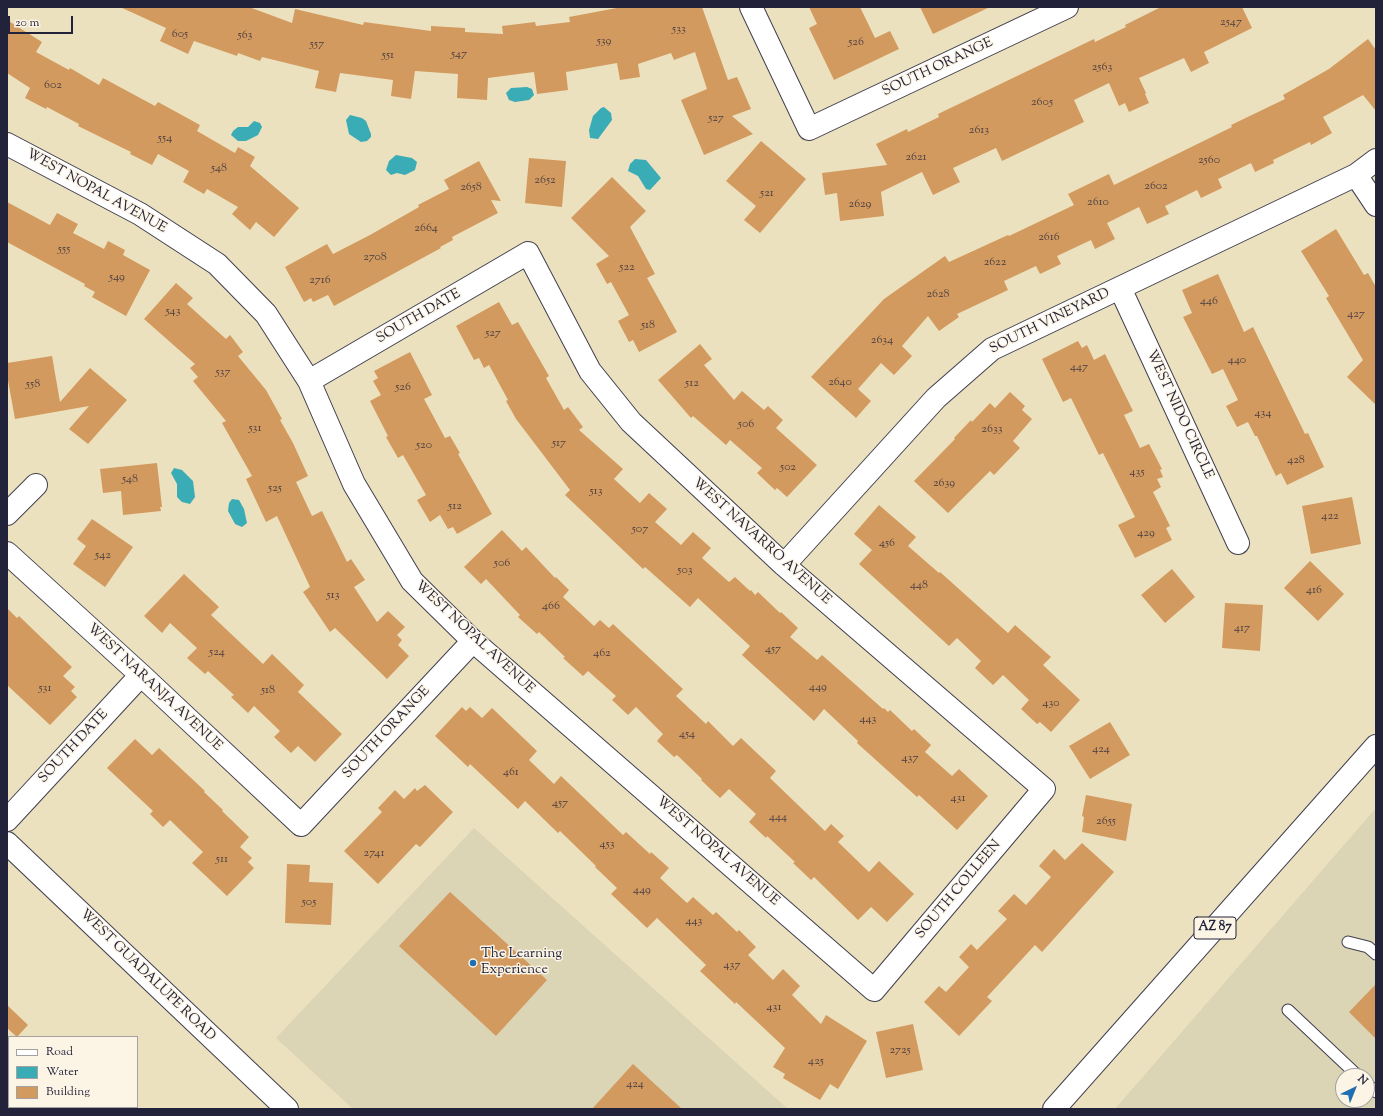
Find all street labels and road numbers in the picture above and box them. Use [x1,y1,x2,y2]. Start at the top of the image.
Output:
street label: SOUTH ORANGE [880,35,996,101]
street label: WEST NOPAL AVENUE [23,146,169,238]
street label: SOUTH DATE [374,286,464,348]
street label: SOUTH VINEYARD [987,286,1113,358]
street label: WEST NIDO CIRCLE [1142,348,1216,482]
street label: WEST NAVARRO AVENUE [688,475,834,609]
street label: WEST NOPAL AVENUE [411,578,537,698]
street label: WEST NARANJA AVENUE [83,621,225,755]
street label: SOUTH ORANGE [340,683,434,783]
street label: SOUTH DATE [36,707,112,787]
street label: WEST NOPAL AVENUE [652,794,782,910]
street label: SOUTH COLLEEN [913,837,1005,943]
street label: WEST GUADALUPE ROAD [76,907,218,1045]
road number: AZ 87 [1194,917,1236,939]

